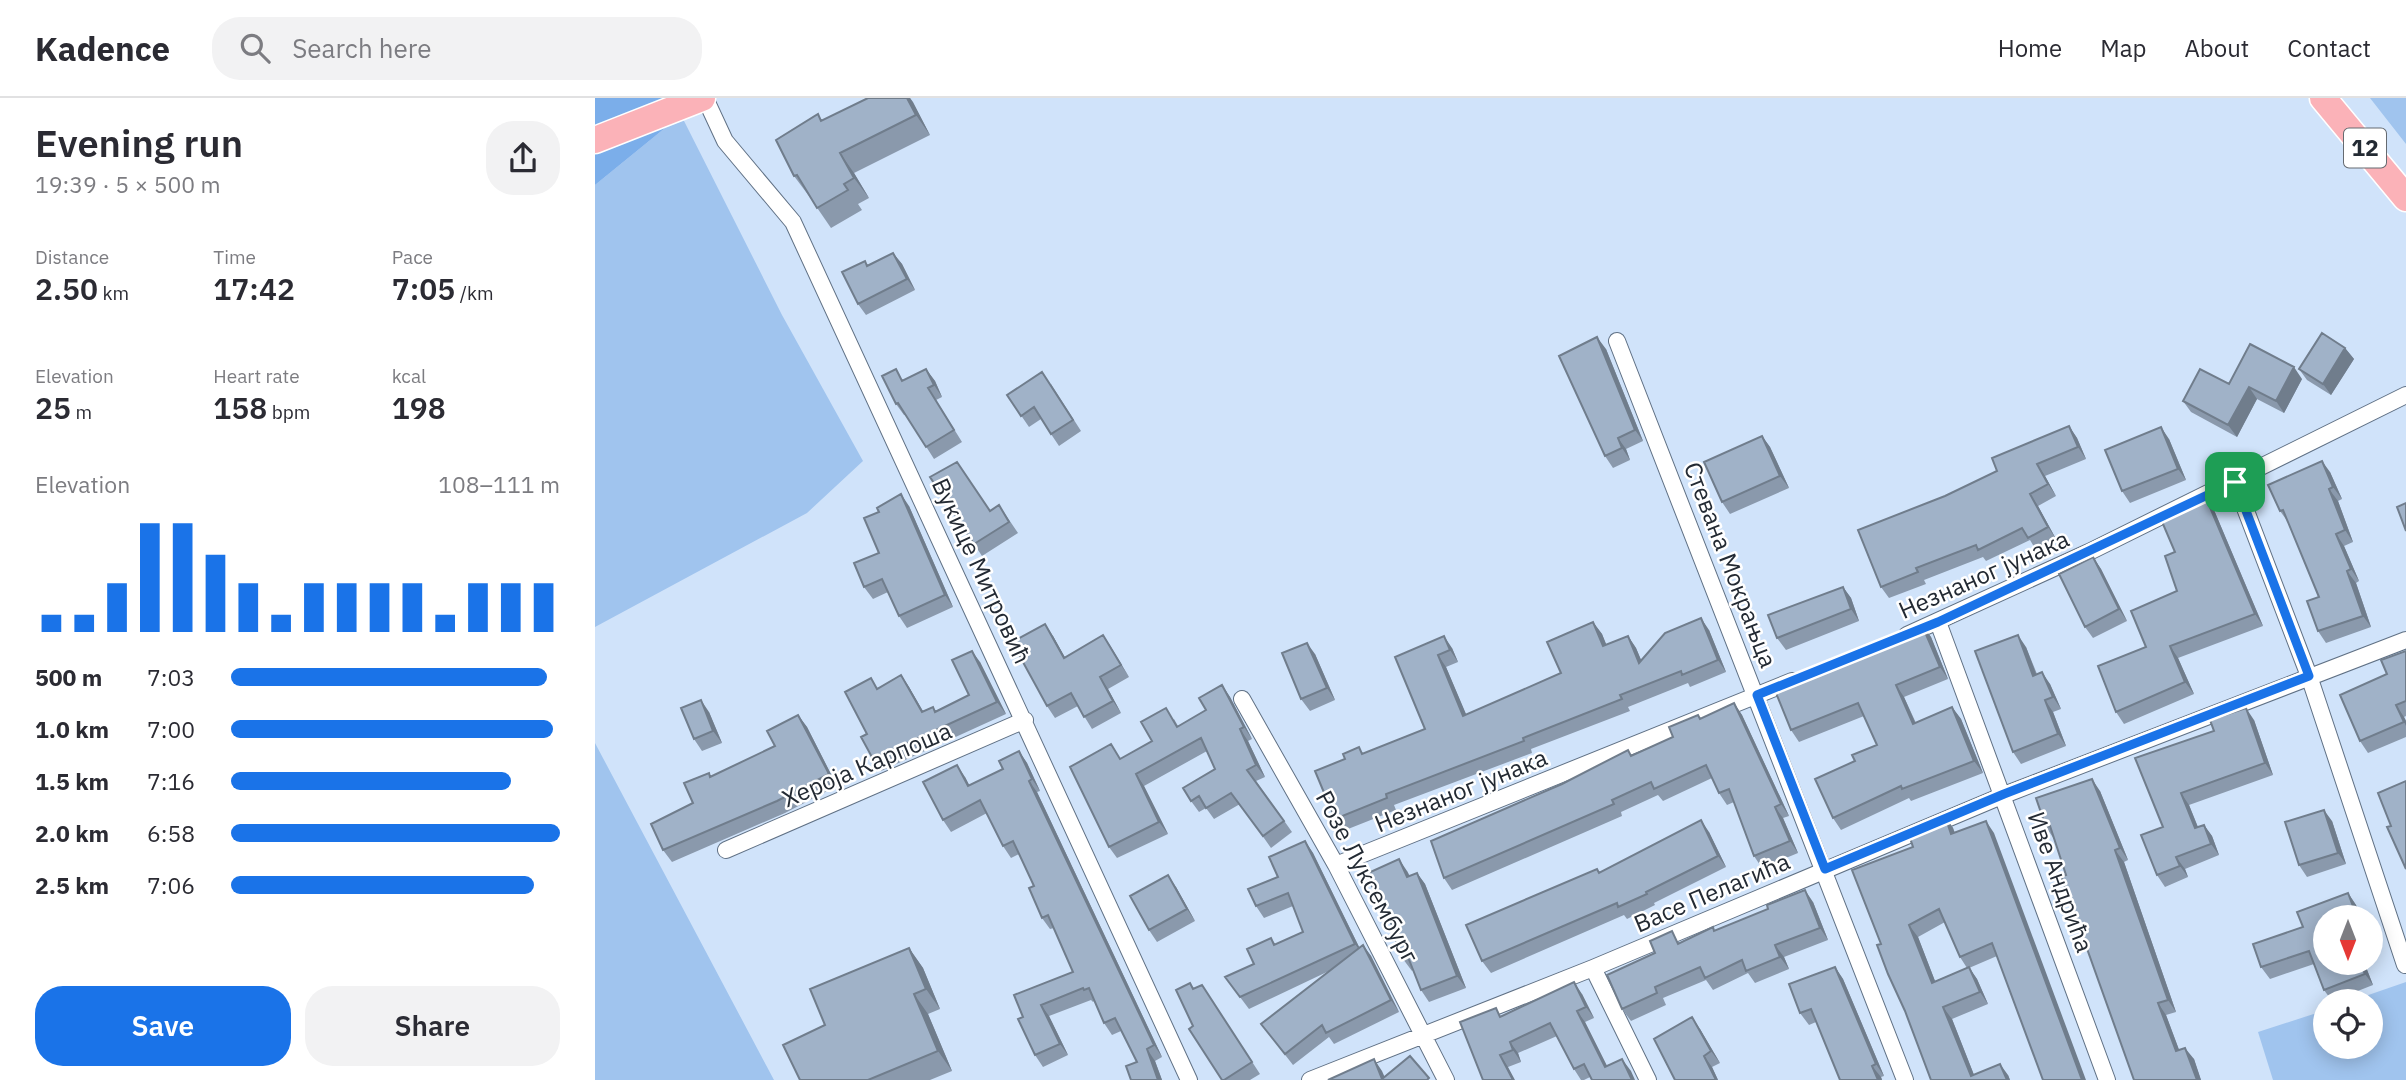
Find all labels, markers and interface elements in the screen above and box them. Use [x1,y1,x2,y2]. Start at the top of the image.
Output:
search box [212,17,702,80]
text: Kadence [35,27,170,70]
icon: search [236,29,274,67]
text: Search here [292,31,432,65]
text: Home [1998,32,2062,64]
text: Map [2100,32,2146,64]
text: About [2184,32,2249,64]
text: Contact [2287,32,2371,64]
text: Evening run [35,118,243,167]
button: share [486,121,560,195]
road number: 12 [2344,129,2386,168]
text: 19:39 · 5 × 500 m [35,169,221,199]
text: Distance [35,245,109,269]
text: Time [213,245,256,269]
text: Pace [392,245,433,269]
text: 2.50 [35,269,98,308]
text: 17:42 [213,269,295,308]
text: 7:05 [392,269,455,308]
text: km [98,281,129,305]
text: /km [455,281,494,305]
text: Elevation [35,364,114,388]
text: Heart rate [213,364,300,388]
text: kcal [392,364,426,388]
text: 25 [35,388,71,427]
text: 158 [213,388,267,427]
text: 198 [392,388,446,427]
text: m [71,400,92,424]
text: bpm [267,400,310,424]
pin [2205,452,2265,512]
street label: Стевана Мокрањца [1677,457,1785,672]
icon: arrive [2216,463,2254,501]
text: Elevation [35,469,130,499]
text: 108–111 m [438,469,560,499]
street label: Вукице Митровић [925,473,1039,669]
street label: Незнаног јунака [1893,522,2074,626]
text: 500 m [35,662,102,692]
text: 7:03 [147,662,195,692]
text: 1.0 km [35,714,109,744]
text: 7:00 [147,714,195,744]
street label: Хероја Карпоша [777,714,956,814]
street label: Незнаног јунака [1370,741,1552,839]
text: 1.5 km [35,766,109,796]
text: 7:16 [147,766,195,796]
street label: Розе Луксембург [1309,785,1427,968]
street label: Иве Андрића [2021,807,2101,957]
text: 2.0 km [35,818,109,848]
text: 6:58 [147,818,195,848]
street label: Васе Пелагића [1629,845,1795,939]
text: 2.5 km [35,870,109,900]
text: 7:06 [147,870,195,900]
north arrow [2313,905,2383,975]
map controls [2313,905,2383,1059]
button: Save [35,986,291,1066]
button: Share [305,986,560,1066]
button: locate [2313,989,2383,1059]

